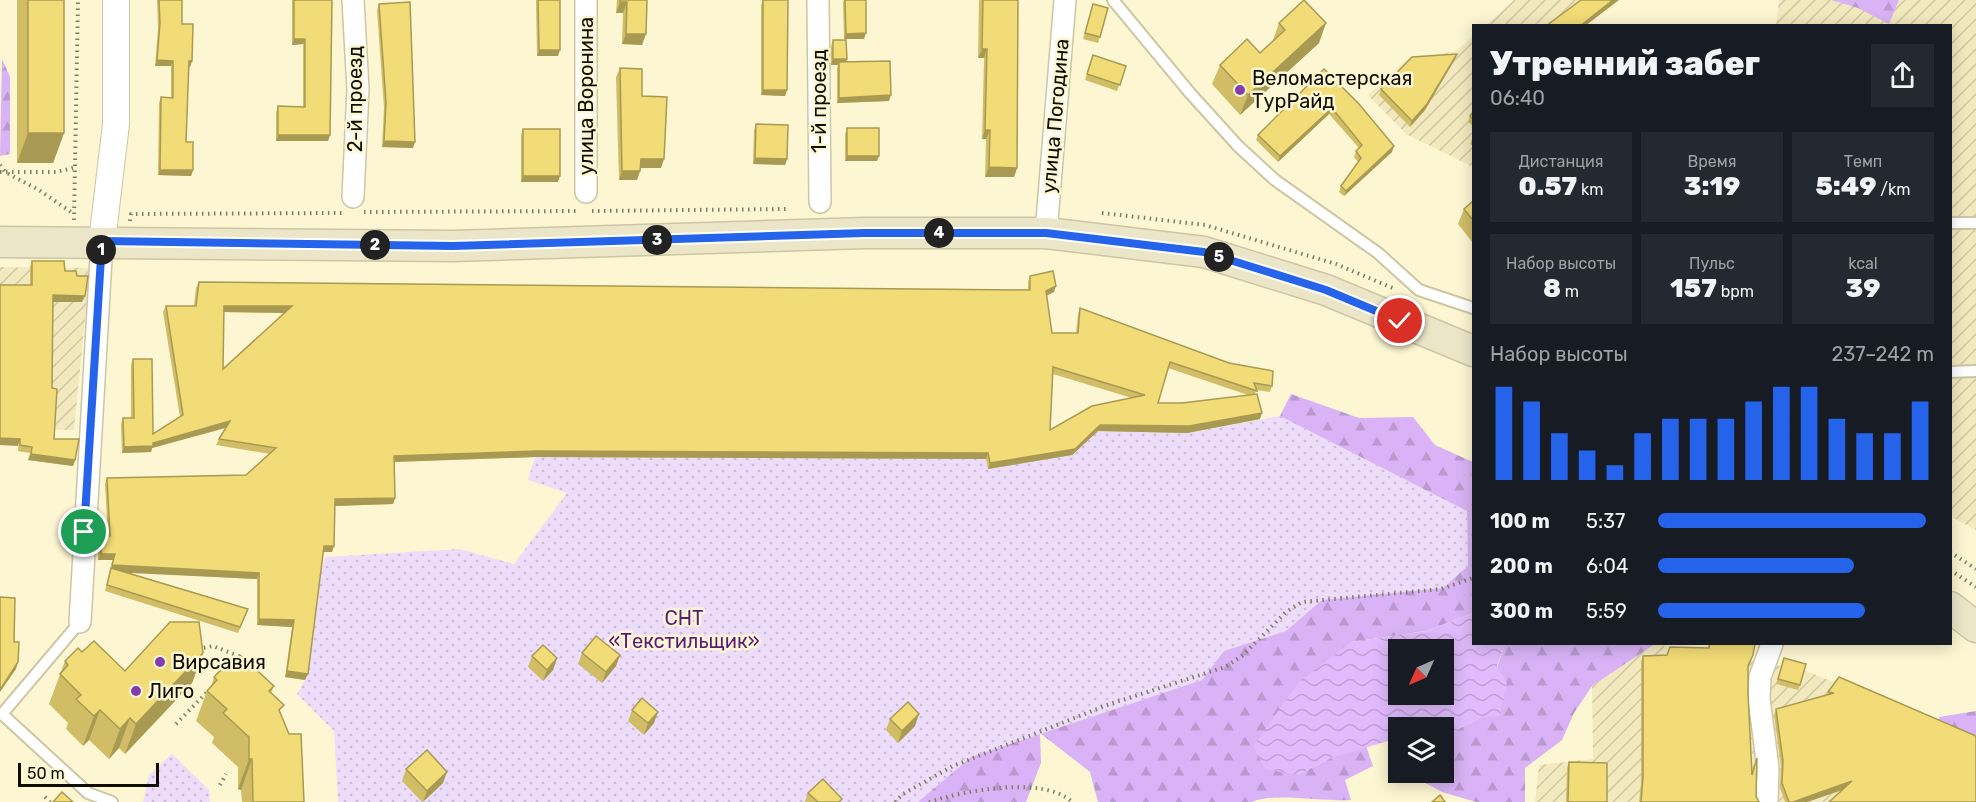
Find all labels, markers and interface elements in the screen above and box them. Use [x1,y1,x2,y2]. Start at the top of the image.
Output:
street label: улица Воронина [574,17,598,175]
street label: улица Погодина [1036,38,1074,194]
text: Утренний забег [1490,44,1760,83]
button: share [1871,44,1934,107]
street label: 2-й проезд [343,46,367,152]
street label: 1-й проезд [807,49,831,153]
place label: Веломастерская ТурРайд [1252,66,1412,113]
marker: Веломастерская ТурРайд [1233,83,1247,97]
text: 06:40 [1490,86,1545,110]
text: Дистанция [1518,152,1604,171]
text: Время [1688,152,1736,171]
text: Темп [1844,152,1882,171]
text: 0.57 [1518,171,1577,202]
text: 3:19 [1684,171,1740,202]
text: 5:49 [1815,171,1876,202]
text: km [1577,180,1604,199]
text: /km [1876,180,1911,199]
pin: 4 [924,218,954,248]
text: 4 [934,223,944,242]
pin: 3 [642,225,672,255]
pin: 2 [360,230,390,260]
text: 3 [652,230,662,249]
pin: 1 [86,235,116,265]
text: 2 [370,235,380,254]
text: 1 [97,240,105,259]
pin: 5 [1204,242,1234,272]
text: 5 [1214,247,1224,266]
text: Набор высоты [1506,254,1616,273]
text: Пульс [1689,254,1735,273]
text: kcal [1848,254,1878,273]
text: 8 [1543,273,1561,304]
text: 157 [1670,273,1717,304]
text: 39 [1846,273,1881,304]
text: m [1561,282,1579,301]
text: bpm [1717,282,1754,301]
pin [1374,295,1425,346]
icon: check [1383,304,1416,337]
text: Набор высоты [1490,342,1628,366]
text: 237–242 m [1832,342,1934,366]
pin [58,506,109,557]
text: 100 m [1490,509,1550,533]
text: 5:37 [1586,509,1625,533]
icon: arrive [67,515,100,548]
text: 200 m [1490,554,1553,578]
text: 6:04 [1586,554,1628,578]
text: 300 m [1490,599,1553,623]
text: 5:59 [1586,599,1627,623]
park label: СНТ «Текстильщик» [608,606,760,653]
north arrow [1388,639,1454,705]
map controls [1388,639,1454,783]
place label: Вирсавия [172,650,266,674]
marker: Вирсавия [153,655,167,669]
place label: Лиго [148,679,194,703]
marker: Лиго [129,684,143,698]
button: layers [1388,717,1454,783]
scale bar [18,760,159,788]
text: 50 m [27,764,65,783]

